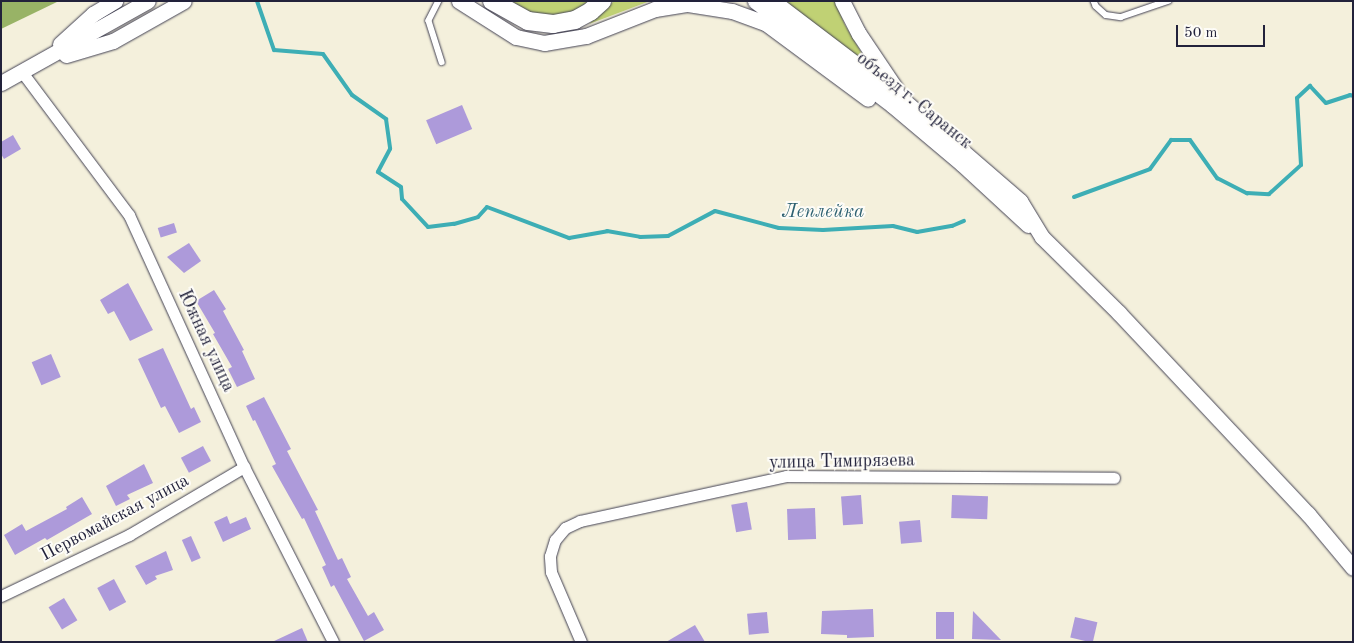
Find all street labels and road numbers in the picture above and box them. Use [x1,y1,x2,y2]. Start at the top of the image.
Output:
street label: объезд г. Саранск [852,48,976,154]
street label: Южная улица [173,287,239,395]
street label: улица Тимирязева [769,450,915,474]
street label: Первомайская улица [37,470,193,566]

